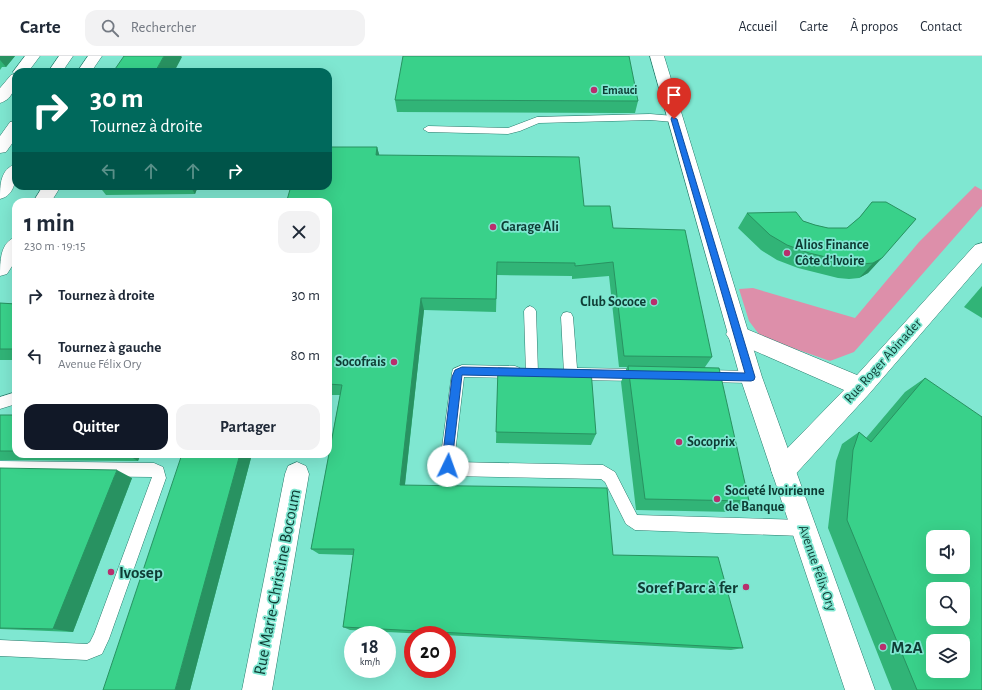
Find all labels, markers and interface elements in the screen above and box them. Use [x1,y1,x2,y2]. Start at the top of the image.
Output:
search box [85,10,365,46]
icon: search [99,17,121,39]
text: Carte [20,18,61,37]
text: Rechercher [131,20,196,35]
text: Accueil [738,20,777,34]
text: Carte [799,20,828,34]
text: À propos [850,20,898,34]
text: Contact [920,20,962,34]
pin [657,78,691,119]
icon: right [24,84,76,136]
place label: Emauci [602,84,637,96]
icon: arrive [663,84,685,106]
text: 30 m [90,85,143,113]
marker: Emauci [589,85,599,95]
text: Tournez à droite [90,118,203,136]
icon: left [98,160,120,182]
icon: ahead [140,160,162,182]
icon: ahead [182,160,204,182]
icon: right [224,160,246,182]
button: close [278,211,320,253]
text: 1 min [24,212,75,236]
place label: Garage Ali [501,220,559,234]
marker: Garage Ali [488,222,498,232]
place label: Alios Finance Côte d’Ivoire [795,238,869,268]
text: 230 m · 19:15 [24,240,85,253]
marker: Alios Finance Côte d’Ivoire [782,248,792,258]
icon: right [24,285,46,307]
text: Tournez à droite [58,288,155,303]
text: 30 m [291,288,320,303]
place label: Club Sococe [580,295,646,309]
marker: Club Sococe [649,297,659,307]
street label: Rue Roger Abinader [842,316,925,406]
text: Tournez à gauche [58,340,161,355]
icon: left [24,345,46,367]
text: 80 m [290,348,320,363]
place label: Socofrais [335,355,386,369]
marker: Socofrais [389,357,399,367]
text: Avenue Félix Ory [58,358,142,371]
button: Quitter [24,404,168,450]
button: Partager [176,404,320,450]
place label: Socoprix [687,435,736,449]
marker: Socoprix [674,437,684,447]
position arrow [427,445,469,487]
place label: Societé Ivoirienne de Banque [725,484,825,514]
street label: Rue Marie-Christine Bocoum [251,488,303,676]
marker: Societé Ivoirienne de Banque [712,494,722,504]
street label: Avenue Félix Ory [796,523,838,613]
map controls [926,530,970,678]
button: sound [926,530,970,574]
place label: Ivosep [119,564,163,581]
marker: Ivosep [106,567,116,577]
place label: Soref Parc à fer [637,579,738,596]
marker: Soref Parc à fer [741,582,751,592]
button: search [926,582,970,626]
speed limit sign: 20 [404,626,456,678]
button: layers [926,634,970,678]
text: 18 [361,637,379,657]
place label: M2A [891,639,923,656]
marker: M2A [878,642,888,652]
text: km/h [360,657,380,667]

